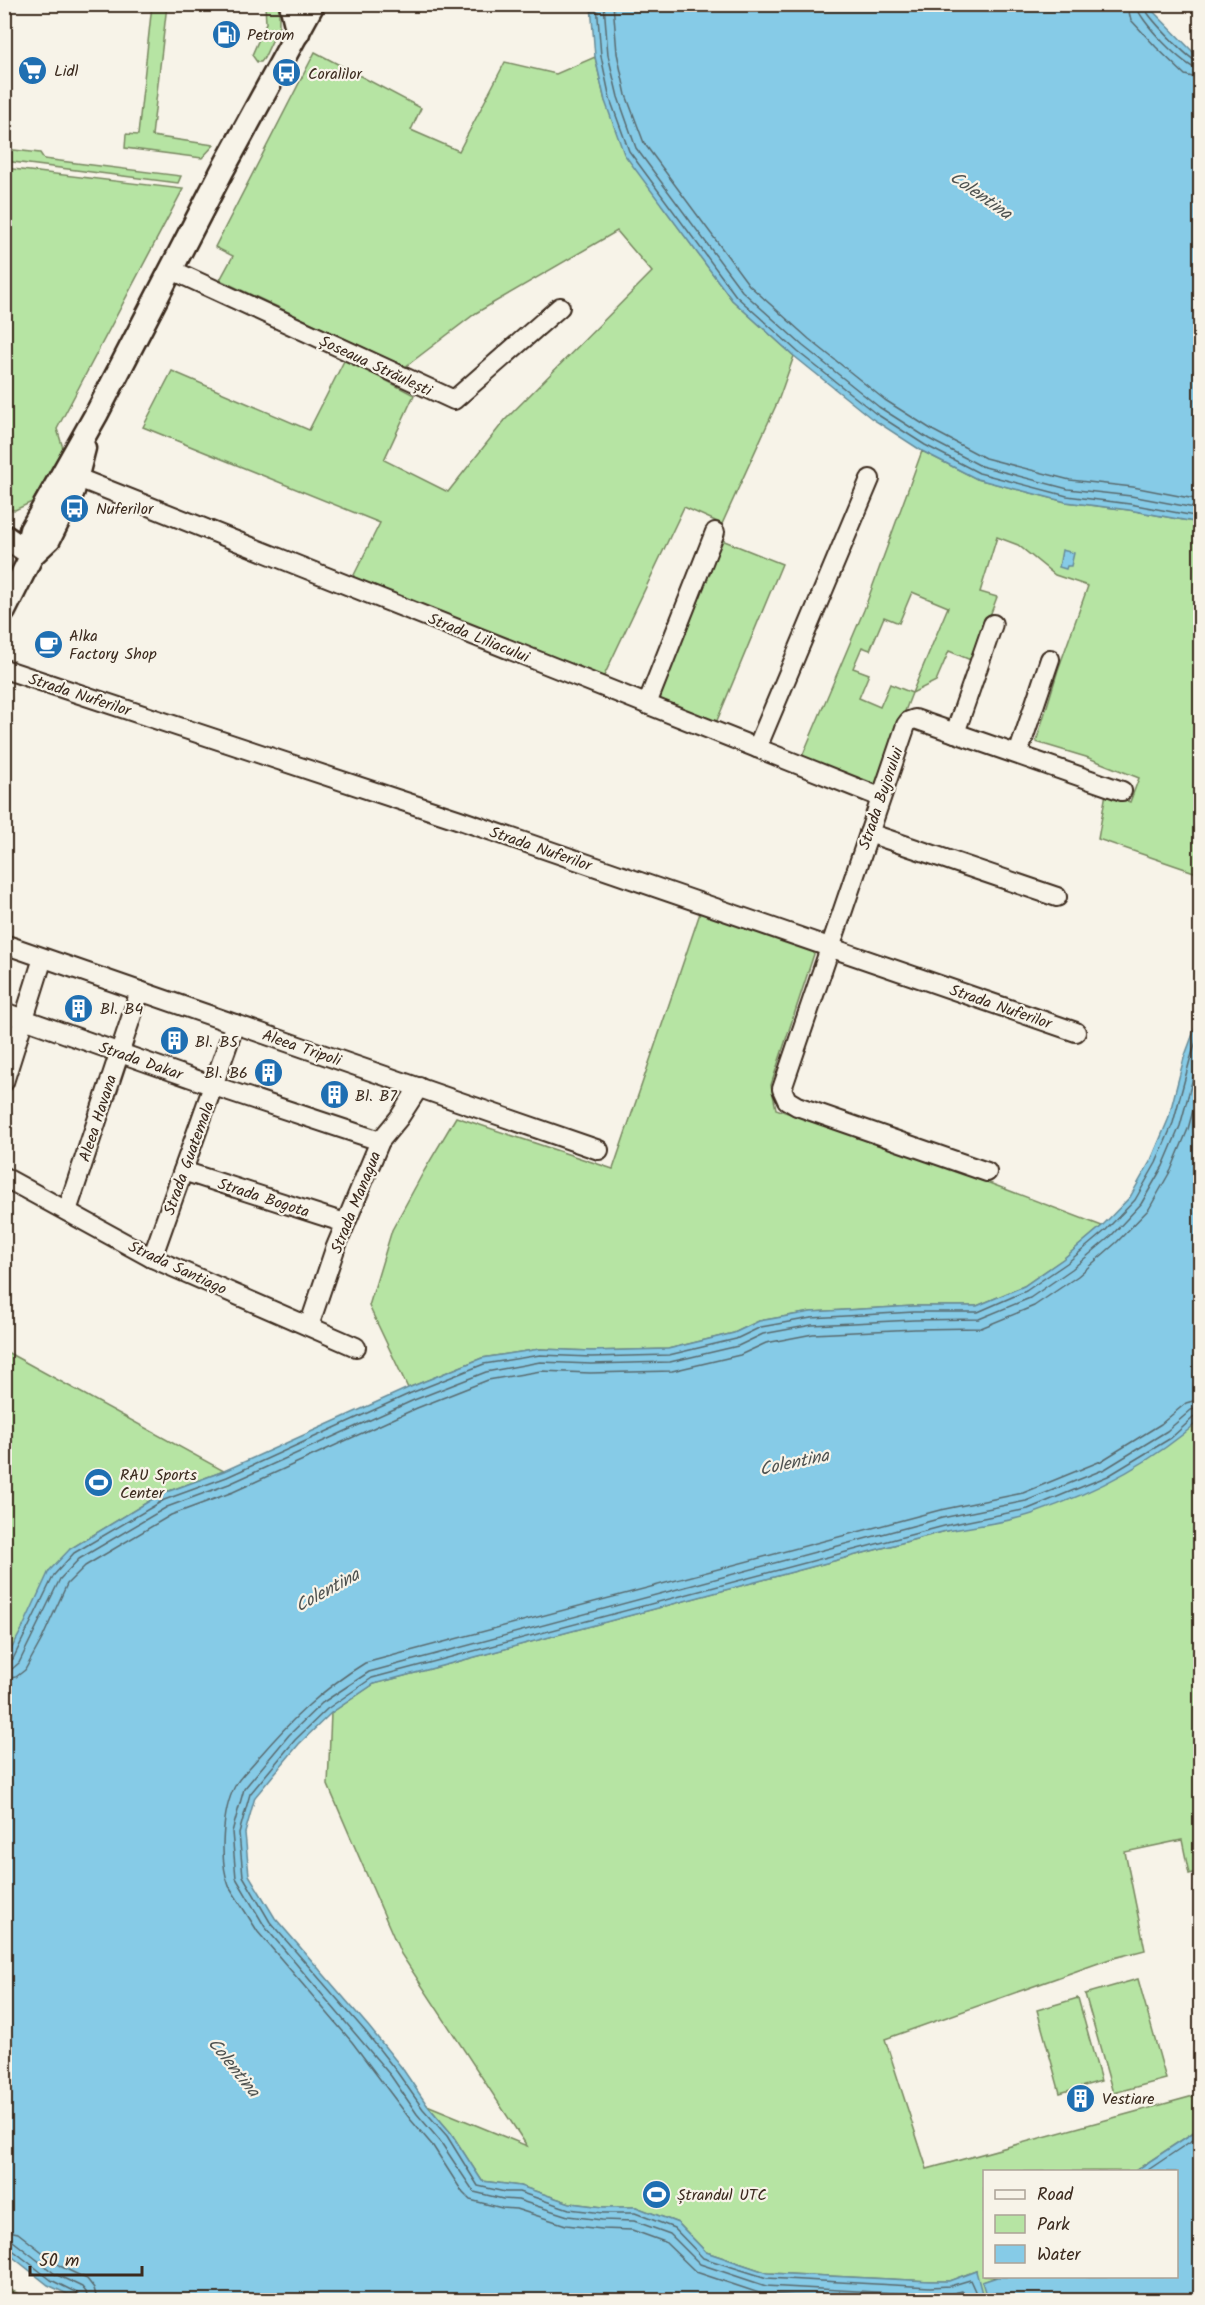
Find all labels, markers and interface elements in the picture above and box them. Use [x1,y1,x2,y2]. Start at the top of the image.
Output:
fuel station icon: Petrom [210,18,242,50]
place label: Petrom [247,23,295,48]
supermarket icon: Lidl [17,54,49,86]
bus stop icon: Coralilor [271,57,303,89]
place label: Lidl [54,59,79,84]
place label: Coralilor [308,62,364,87]
water label: Colentina [943,164,1019,229]
street label: Șoseaua Străulești [315,329,437,404]
bus stop icon: Nuferilor [59,492,91,524]
place label: Nuferilor [96,497,155,522]
street label: Strada Liliacului [424,607,534,671]
place label: Alka Factory Shop [69,624,157,667]
cafe icon: Alka Factory Shop [32,628,64,660]
street label: Strada Nuferilor [25,667,136,724]
street label: Strada Bujorului [852,743,911,853]
street label: Strada Nuferilor [486,820,597,879]
street label: Strada Nuferilor [946,978,1057,1037]
building icon: Bl. B4 [63,992,95,1024]
place label: Bl. B4 [100,997,144,1022]
street label: Aleea Tripoli [259,1023,346,1074]
building icon: Bl. B5 [158,1025,190,1057]
place label: Bl. B5 [195,1030,240,1055]
street label: Strada Dakar [95,1035,188,1088]
building icon: Bl. B6 [253,1056,285,1088]
place label: Bl. B6 [205,1061,248,1086]
street label: Aleea Havana [73,1072,124,1165]
building icon: Bl. B7 [318,1079,350,1111]
place label: Bl. B7 [355,1084,398,1109]
street label: Strada Guatemala [157,1098,222,1219]
street label: Strada Managua [325,1148,388,1257]
street label: Strada Bogota [214,1172,313,1225]
street label: Strada Santiago [124,1235,231,1302]
water label: Colentina [757,1442,833,1485]
place label: RAU Sports Center [120,1463,197,1506]
sports icon: RAU Sports Center [83,1467,115,1499]
water label: Colentina [290,1561,367,1621]
water label: Colentina [199,2031,267,2106]
building icon: Vestiare [1065,2082,1097,2114]
place label: Vestiare [1102,2087,1155,2112]
legend [983,2170,1178,2278]
sports icon: Ștrandul UTC [640,2178,672,2210]
text: Road [1037,2181,1074,2210]
place label: Ștrandul UTC [677,2183,767,2208]
text: Park [1037,2211,1070,2240]
scale bar [30,2239,142,2277]
text: Water [1037,2241,1082,2270]
text: 50 m [39,2247,79,2276]

